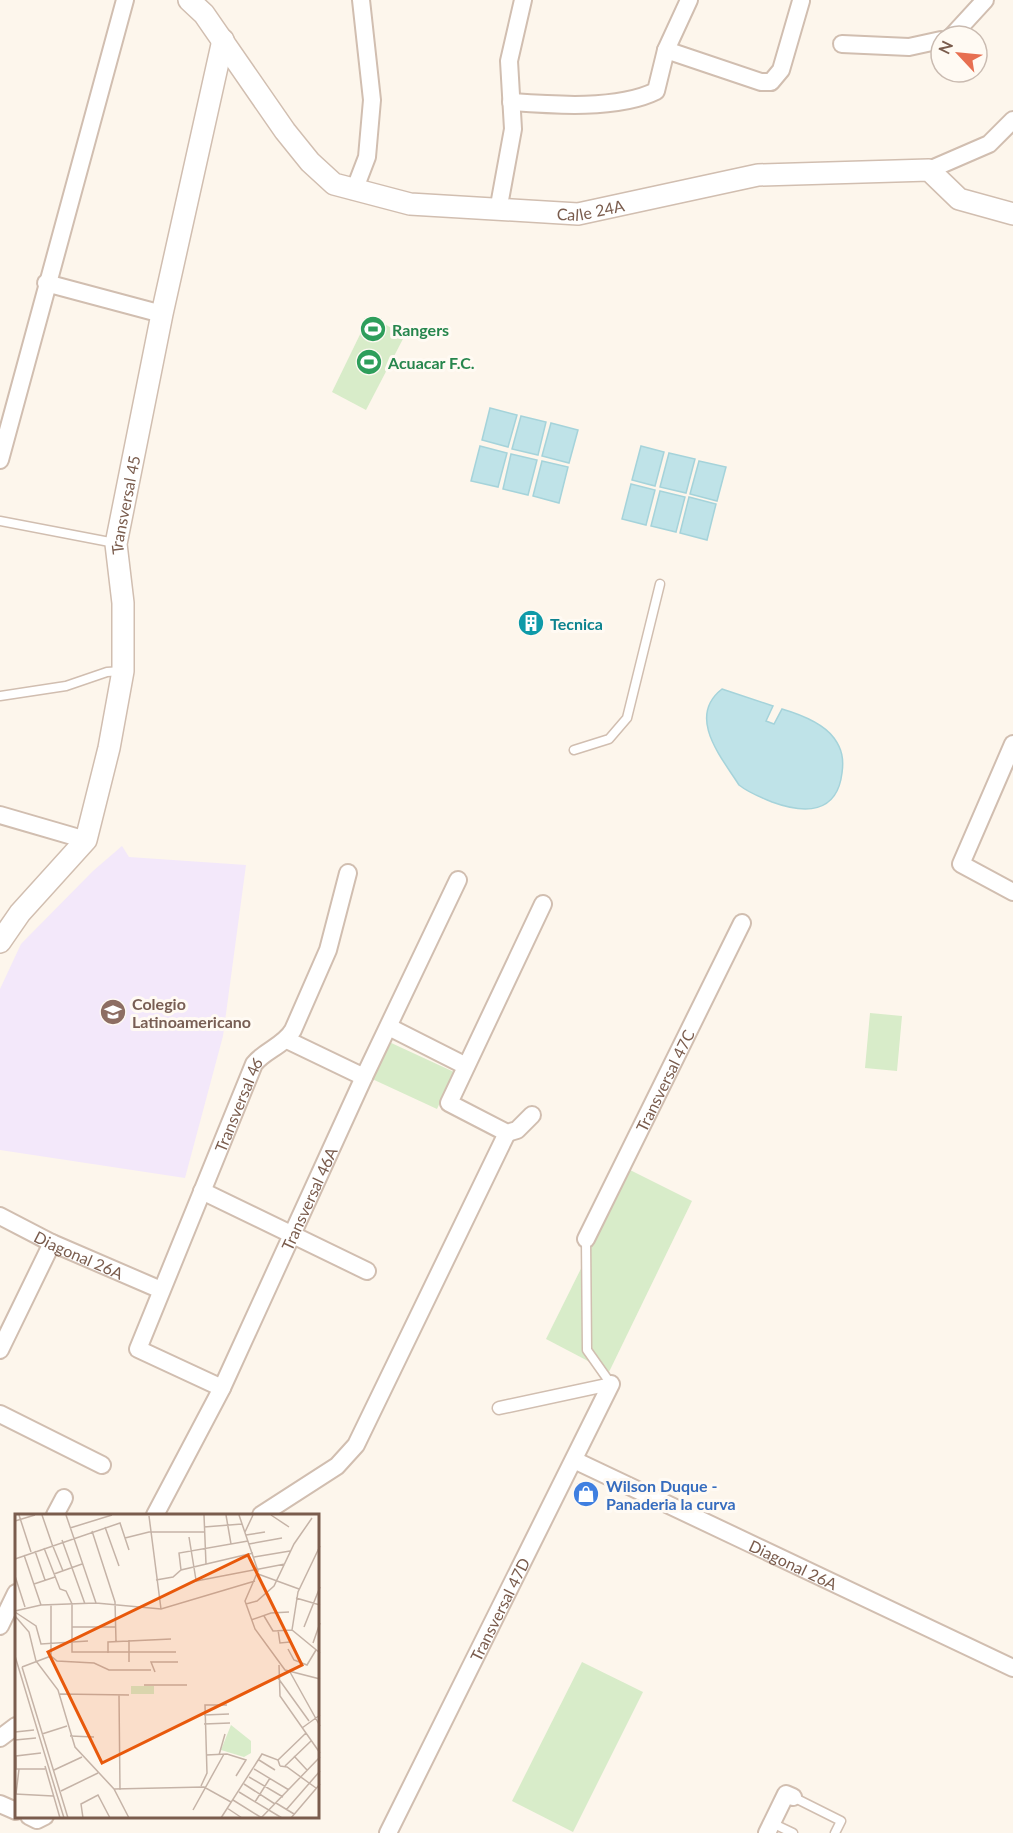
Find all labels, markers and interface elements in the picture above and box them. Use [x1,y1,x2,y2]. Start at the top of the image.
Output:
north arrow [929,24,989,84]
text: N [934,38,956,57]
street label: Calle 24A [556,195,626,224]
sports icon: Rangers [358,314,388,344]
place label: Rangers [392,320,449,339]
sports icon: Acuacar F.C. [354,347,384,377]
place label: Acuacar F.C. [387,353,475,372]
street label: Transversal 45 [106,454,143,556]
building icon: Tecnica [516,608,546,638]
place label: Tecnica [550,614,603,633]
place label: Colegio Latinoamericano [132,994,251,1031]
school or university icon: Colegio Latinoamericano [98,997,128,1027]
street label: Transversal 47C [631,1026,698,1134]
street label: Transversal 46 [210,1052,266,1154]
street label: Transversal 46A [277,1144,340,1253]
street label: Diagonal 26A [31,1226,127,1282]
place label: Wilson Duque - Panaderia la curva [606,1476,736,1513]
shop icon: Wilson Duque - Panaderia la curva [571,1479,601,1509]
inset map [15,1514,320,1818]
street label: Diagonal 26A [746,1535,841,1593]
street label: Transversal 47D [466,1554,533,1664]

